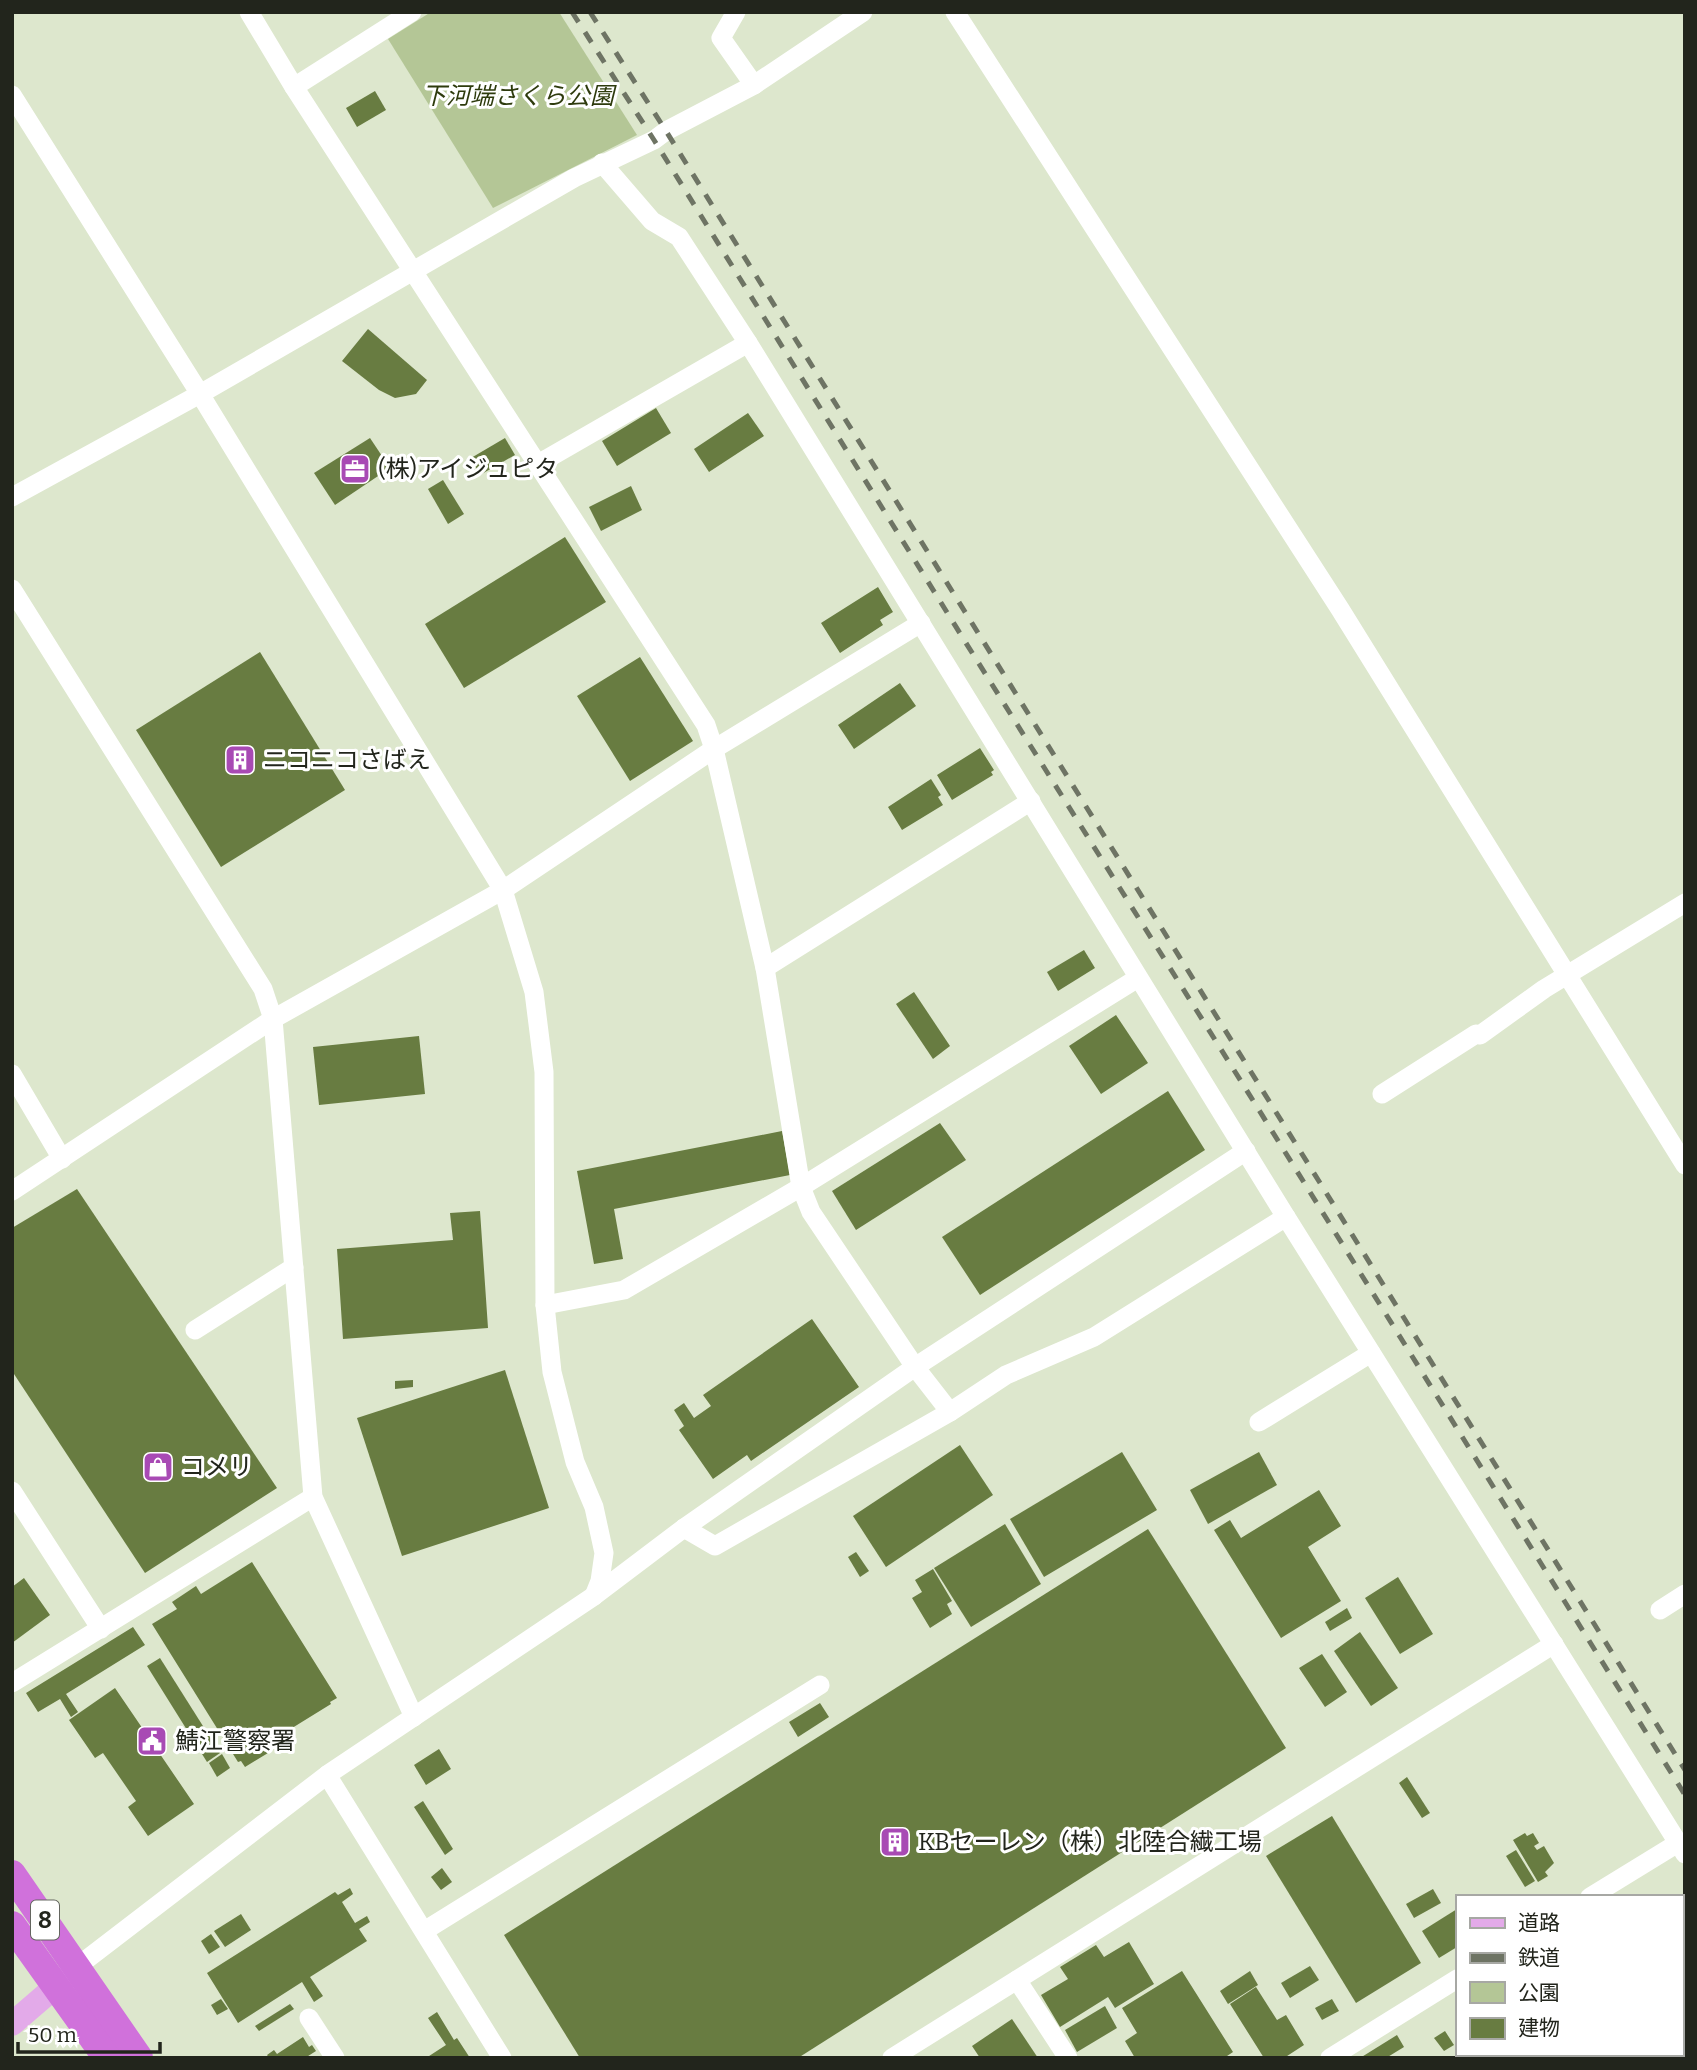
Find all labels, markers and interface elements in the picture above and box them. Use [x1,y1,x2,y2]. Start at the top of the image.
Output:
park label: 下河端さくら公園 [422,82,617,110]
office icon: (株)アイジュピタ [338,452,372,486]
place label: (株)アイジュピタ [378,455,558,483]
building icon: ニコニコさばえ [223,743,257,777]
place label: ニコニコさばえ [263,746,431,774]
shop icon: コメリ [141,1450,175,1484]
place label: コメリ [181,1453,253,1481]
public building icon: 鯖江警察署 [135,1724,169,1758]
place label: 鯖江警察署 [175,1727,295,1755]
building icon: KBセーレン（株）北陸合繊工場 [878,1825,912,1859]
place label: KBセーレン（株）北陸合繊工場 [918,1828,1262,1856]
legend [1456,1895,1683,2056]
road number: 8 [31,1900,59,1940]
text: 道路 [1518,1910,1560,1936]
text: 鉄道 [1518,1945,1560,1971]
text: 公園 [1518,1980,1560,2006]
scale bar [18,2010,159,2054]
text: 建物 [1518,2015,1560,2041]
text: 50 m [28,2022,77,2048]

